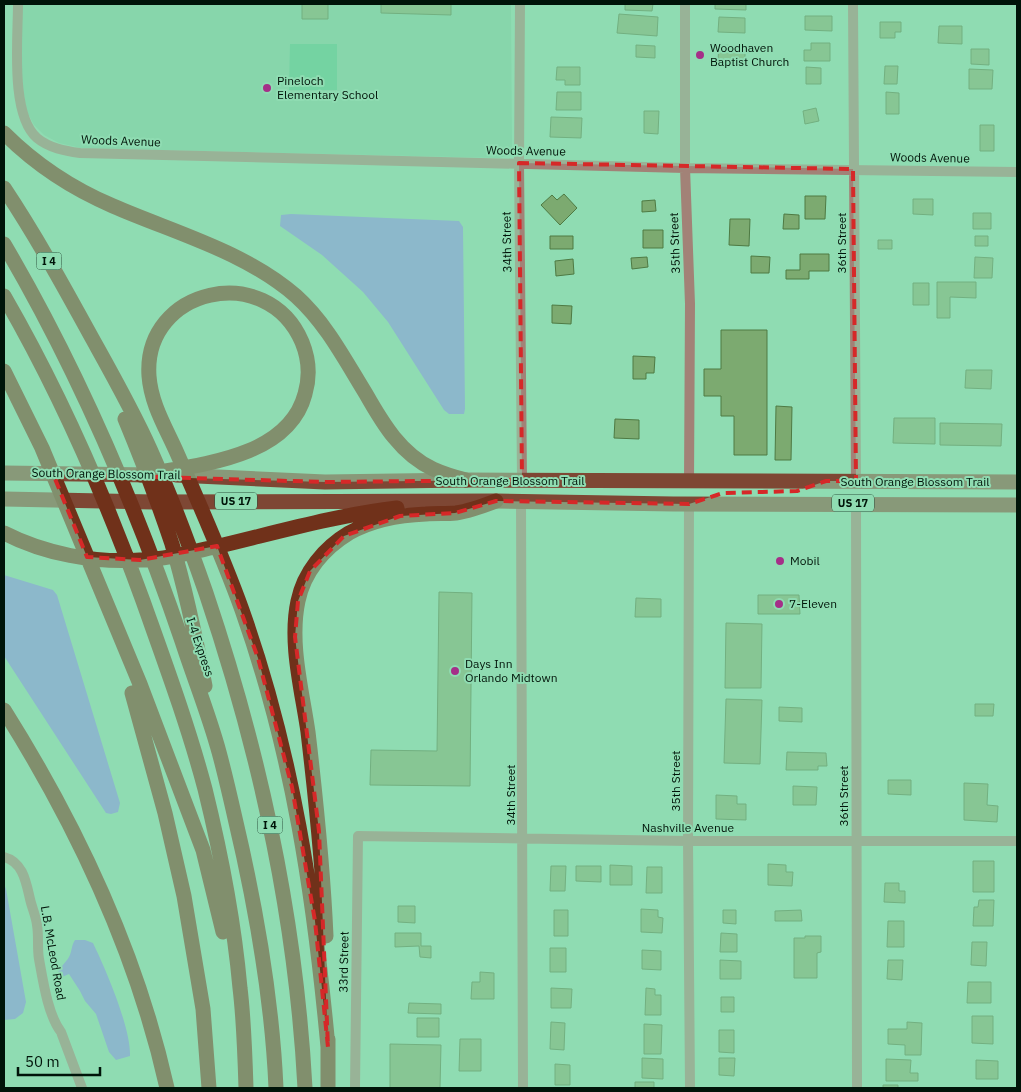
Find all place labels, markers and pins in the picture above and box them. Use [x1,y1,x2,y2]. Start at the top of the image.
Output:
place label: Woodhaven Baptist Church [710,40,789,69]
marker: Woodhaven Baptist Church [694,49,706,61]
place label: Pineloch Elementary School [277,73,378,102]
marker: Pineloch Elementary School [261,82,273,94]
place label: Mobil [790,553,820,568]
marker: Mobil [774,555,786,567]
place label: 7-Eleven [789,596,837,611]
marker: 7-Eleven [773,598,785,610]
place label: Days Inn Orlando Midtown [465,656,557,685]
marker: Days Inn Orlando Midtown [449,665,461,677]

